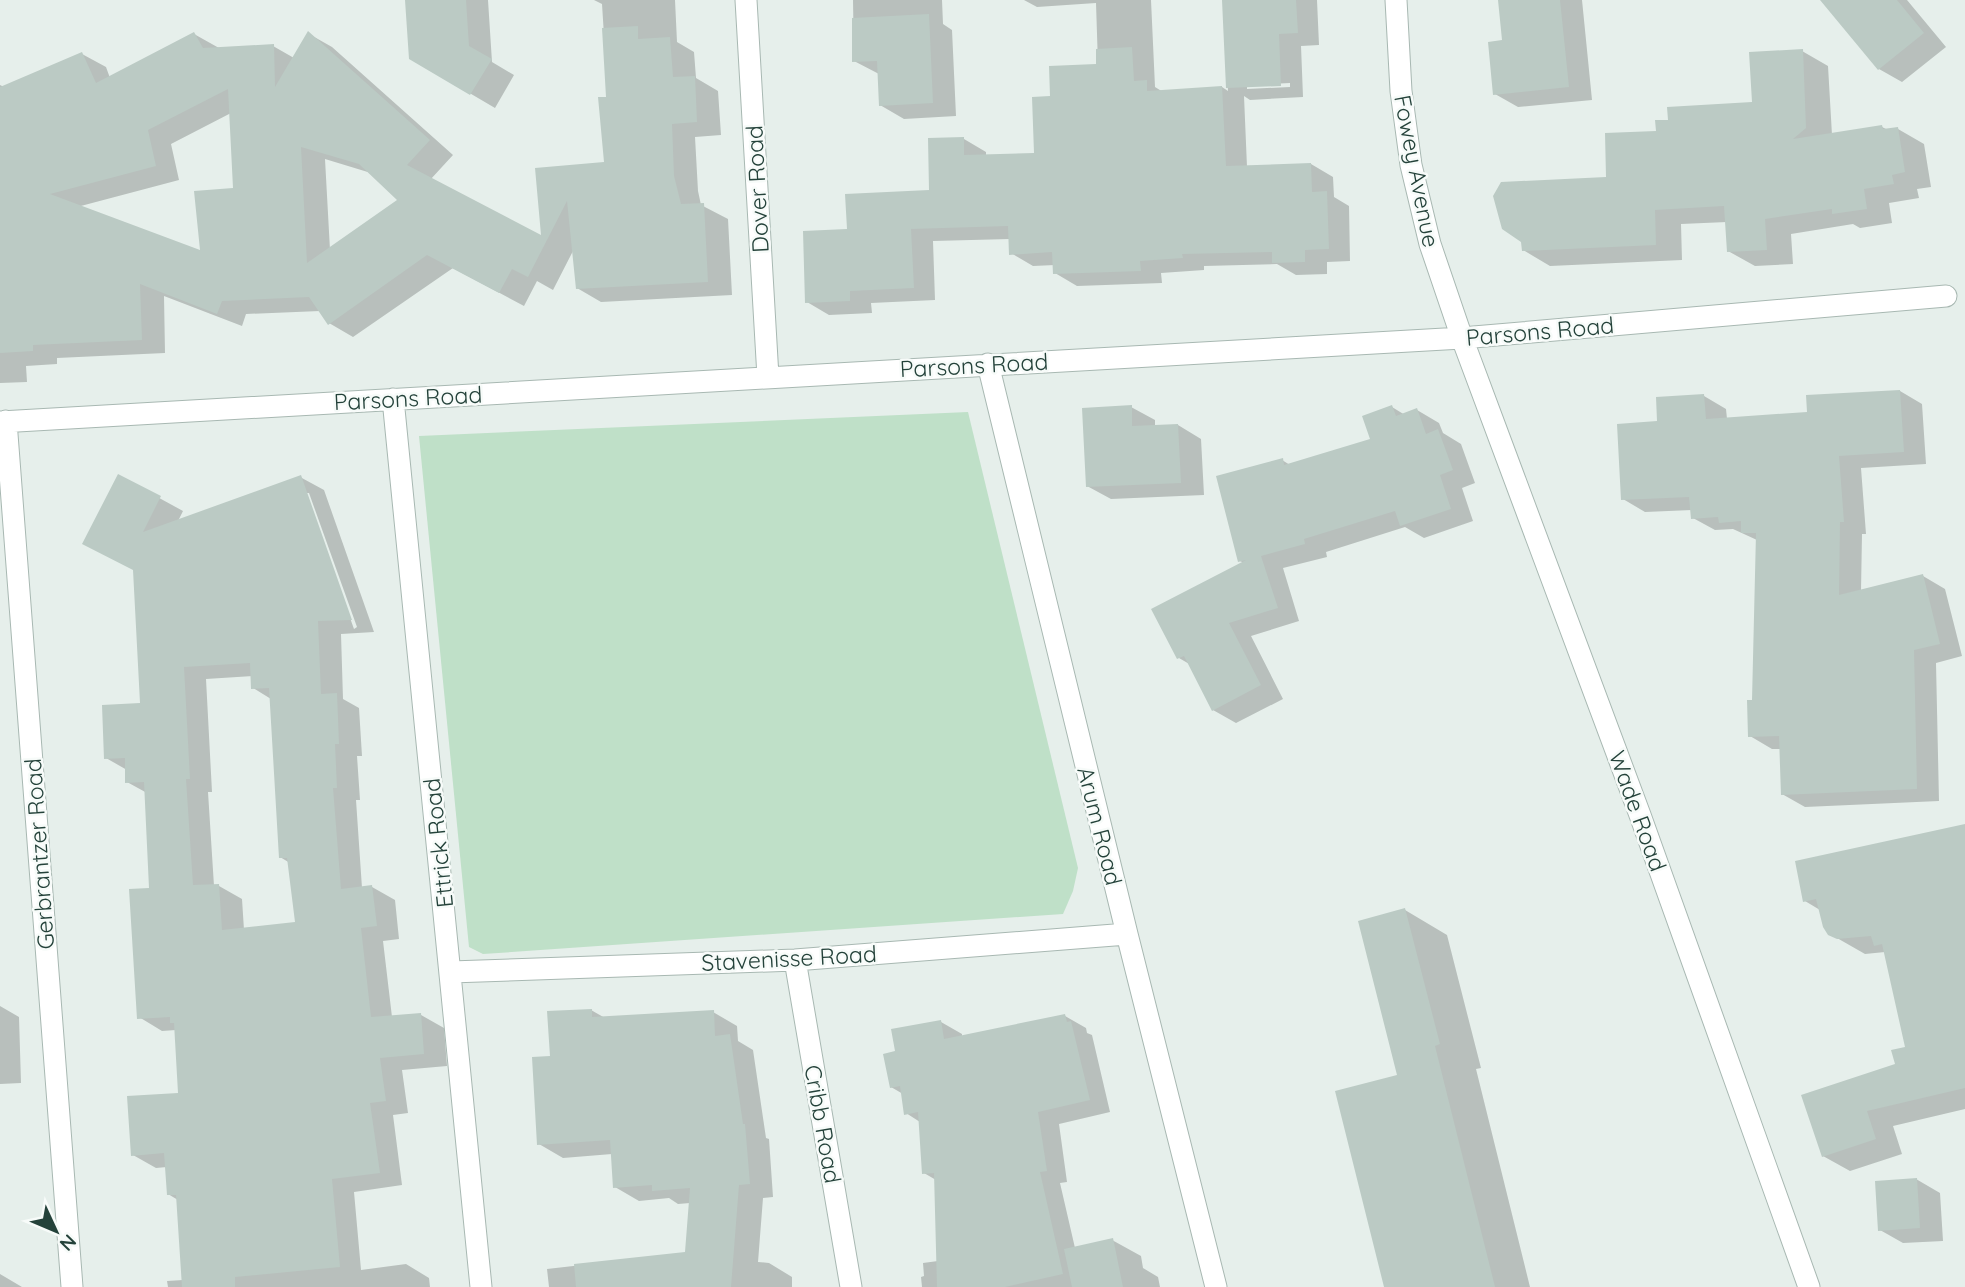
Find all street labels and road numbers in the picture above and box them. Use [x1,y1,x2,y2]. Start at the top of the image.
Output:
street label: Fowey Avenue [1388,92,1446,250]
street label: Dover Road [739,124,775,254]
street label: Parsons Road [1465,310,1615,352]
street label: Parsons Road [899,347,1049,383]
street label: Parsons Road [333,380,483,416]
street label: Wade Road [1603,747,1673,875]
street label: Gerbrantzer Road [18,758,60,950]
street label: Arum Road [1071,764,1129,888]
street label: Ettrick Road [417,777,459,909]
street label: Stavenisse Road [701,939,877,977]
street label: Cribb Road [798,1062,848,1186]

